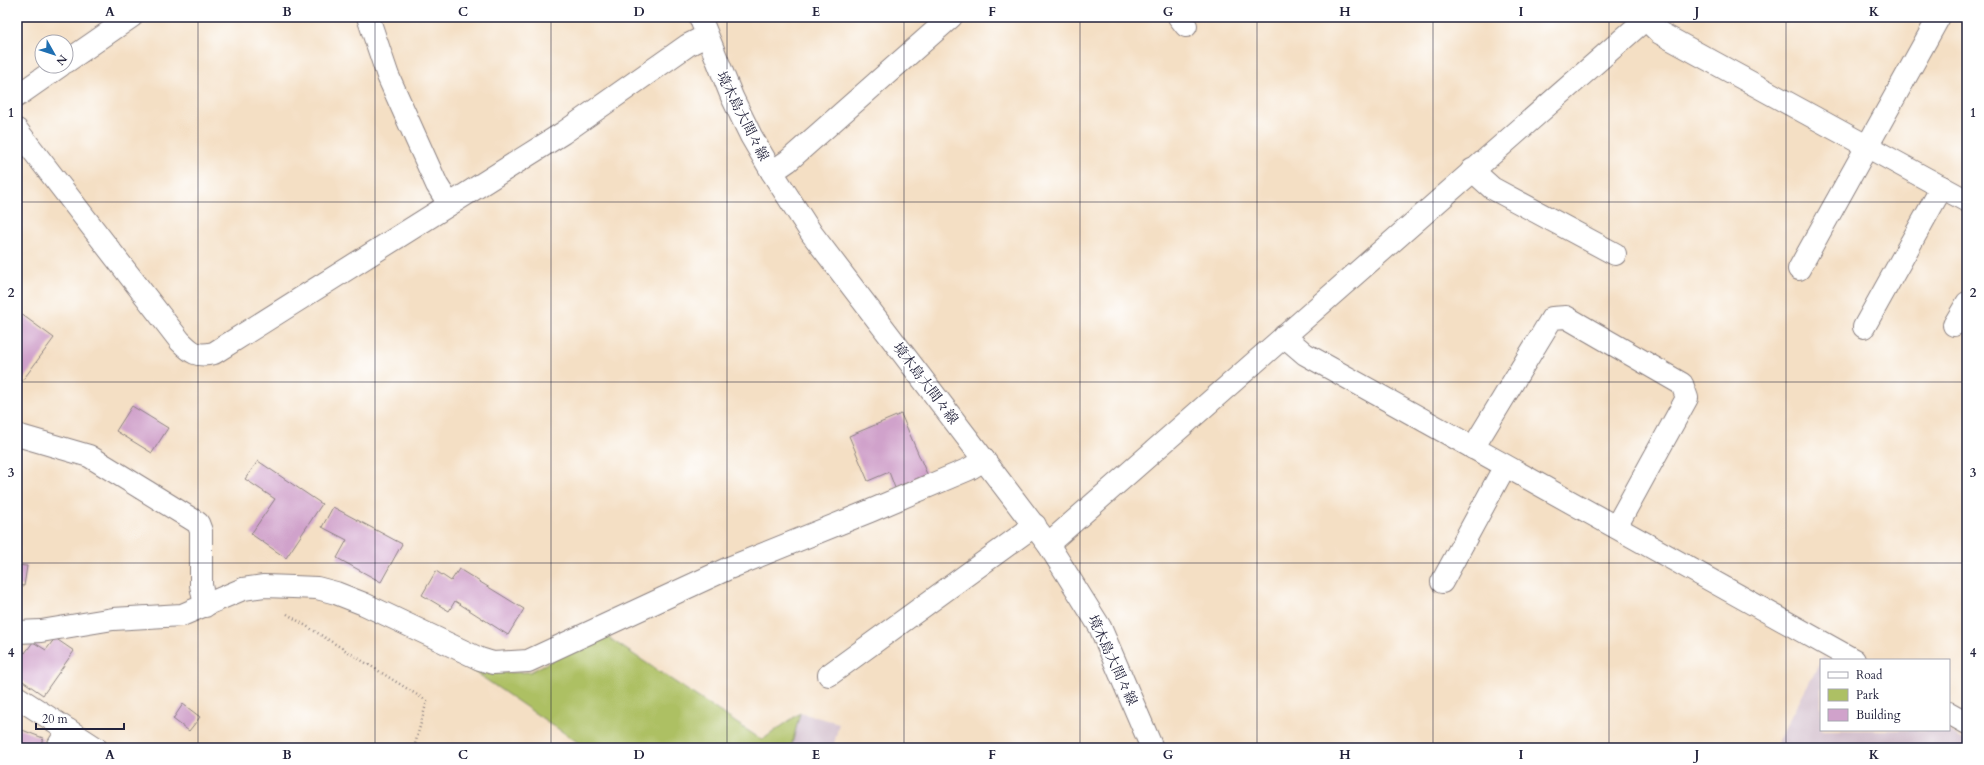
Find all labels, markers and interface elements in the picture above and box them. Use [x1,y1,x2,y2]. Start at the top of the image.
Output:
text: A [105,3,115,21]
text: B [282,3,292,21]
text: C [458,3,468,21]
text: D [633,3,645,21]
text: E [812,3,820,21]
text: F [988,3,996,21]
text: G [1163,3,1174,21]
text: H [1339,3,1351,21]
text: I [1518,3,1524,21]
text: J [1693,3,1700,21]
text: K [1869,3,1880,21]
north arrow [34,34,74,74]
text: N [52,52,70,69]
street label: 境木島大間々線 [712,68,773,164]
text: 1 [8,104,14,122]
text: 1 [1970,104,1976,122]
text: 2 [8,284,15,302]
text: 2 [1970,284,1977,302]
street label: 境木島大間々線 [889,338,963,428]
text: 3 [8,464,15,482]
text: 3 [1970,464,1977,482]
street label: 境木島大間々線 [1083,612,1142,709]
text: 4 [8,644,15,662]
text: 4 [1970,644,1977,662]
legend [1820,659,1950,731]
text: Road [1856,667,1883,683]
text: Park [1856,687,1880,703]
scale bar [36,705,124,731]
text: Building [1856,707,1901,723]
text: 20 m [42,711,69,727]
text: A [105,746,115,764]
text: B [282,746,292,764]
text: C [458,746,468,764]
text: D [633,746,645,764]
text: E [812,746,820,764]
text: F [988,746,996,764]
text: G [1163,746,1174,764]
text: H [1339,746,1351,764]
text: I [1518,746,1524,764]
text: J [1693,746,1700,764]
text: K [1869,746,1880,764]

